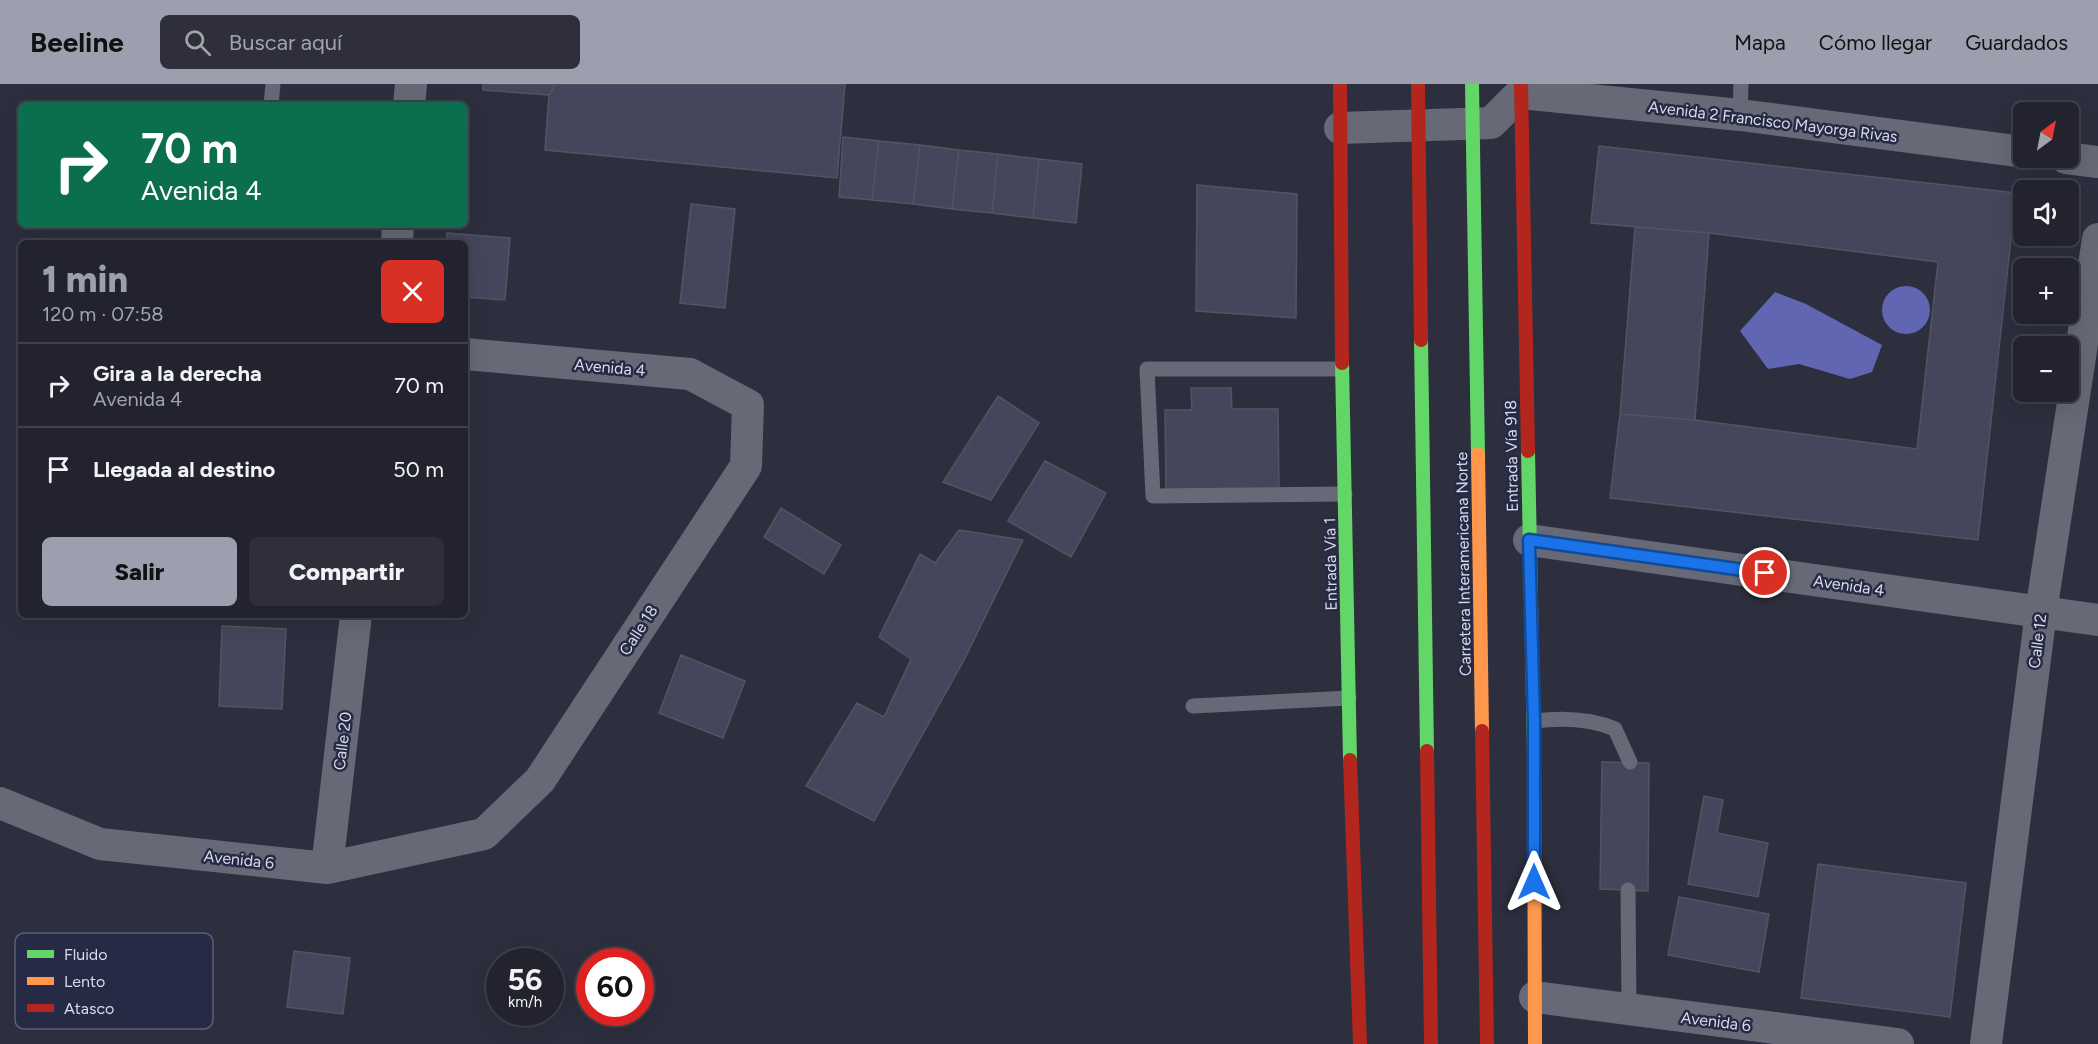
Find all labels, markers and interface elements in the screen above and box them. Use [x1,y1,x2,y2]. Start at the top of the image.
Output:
search box [160,15,580,69]
text: Beeline [30,25,124,59]
icon: search [181,26,214,59]
text: Buscar aquí [229,29,342,56]
text: Mapa [1734,30,1786,55]
text: Cómo llegar [1819,30,1932,55]
text: Guardados [1965,30,2068,55]
street label: Avenida 2 Francisco Mayorga Rivas [1647,97,1899,146]
north arrow [2013,102,2079,168]
map controls [2013,102,2079,402]
text: 70 m [141,123,238,174]
icon: right [42,126,120,204]
text: Avenida 4 [141,174,262,207]
button: sound [2013,180,2079,246]
text: 1 min [42,258,128,301]
button: + [2013,258,2079,324]
button: close [381,260,444,323]
text: 120 m · 07:58 [42,302,164,326]
button: − [2013,336,2079,402]
street label: Avenida 4 [573,355,646,380]
text: Gira a la derecha [93,360,262,387]
icon: right [42,369,75,402]
text: 70 m [394,372,444,399]
text: Avenida 4 [93,387,182,411]
street label: Entrada Vía 918 [1501,400,1522,512]
street label: Carretera Interamericana Norte [1452,451,1475,676]
icon: arrive [42,453,75,486]
text: Llegada al destino [93,456,275,483]
text: 50 m [393,456,444,483]
street label: Entrada Vía 1 [1320,517,1341,611]
button: Salir [42,537,237,606]
button: Compartir [249,537,444,606]
pin [1739,547,1790,598]
icon: arrive [1748,556,1781,589]
street label: Avenida 4 [1812,571,1886,600]
street label: Calle 18 [615,602,662,659]
street label: Calle 12 [2025,613,2050,670]
street label: Calle 20 [329,711,355,771]
street label: Avenida 6 [203,846,275,873]
position arrow [1502,850,1566,914]
legend [15,933,213,1029]
text: Fluido [64,945,108,964]
speed limit sign: 60 [576,948,654,1026]
text: 56 [508,961,542,998]
text: Lento [64,972,105,991]
text: km/h [508,993,542,1011]
text: Atasco [64,999,114,1018]
street label: Avenida 6 [1680,1008,1752,1035]

